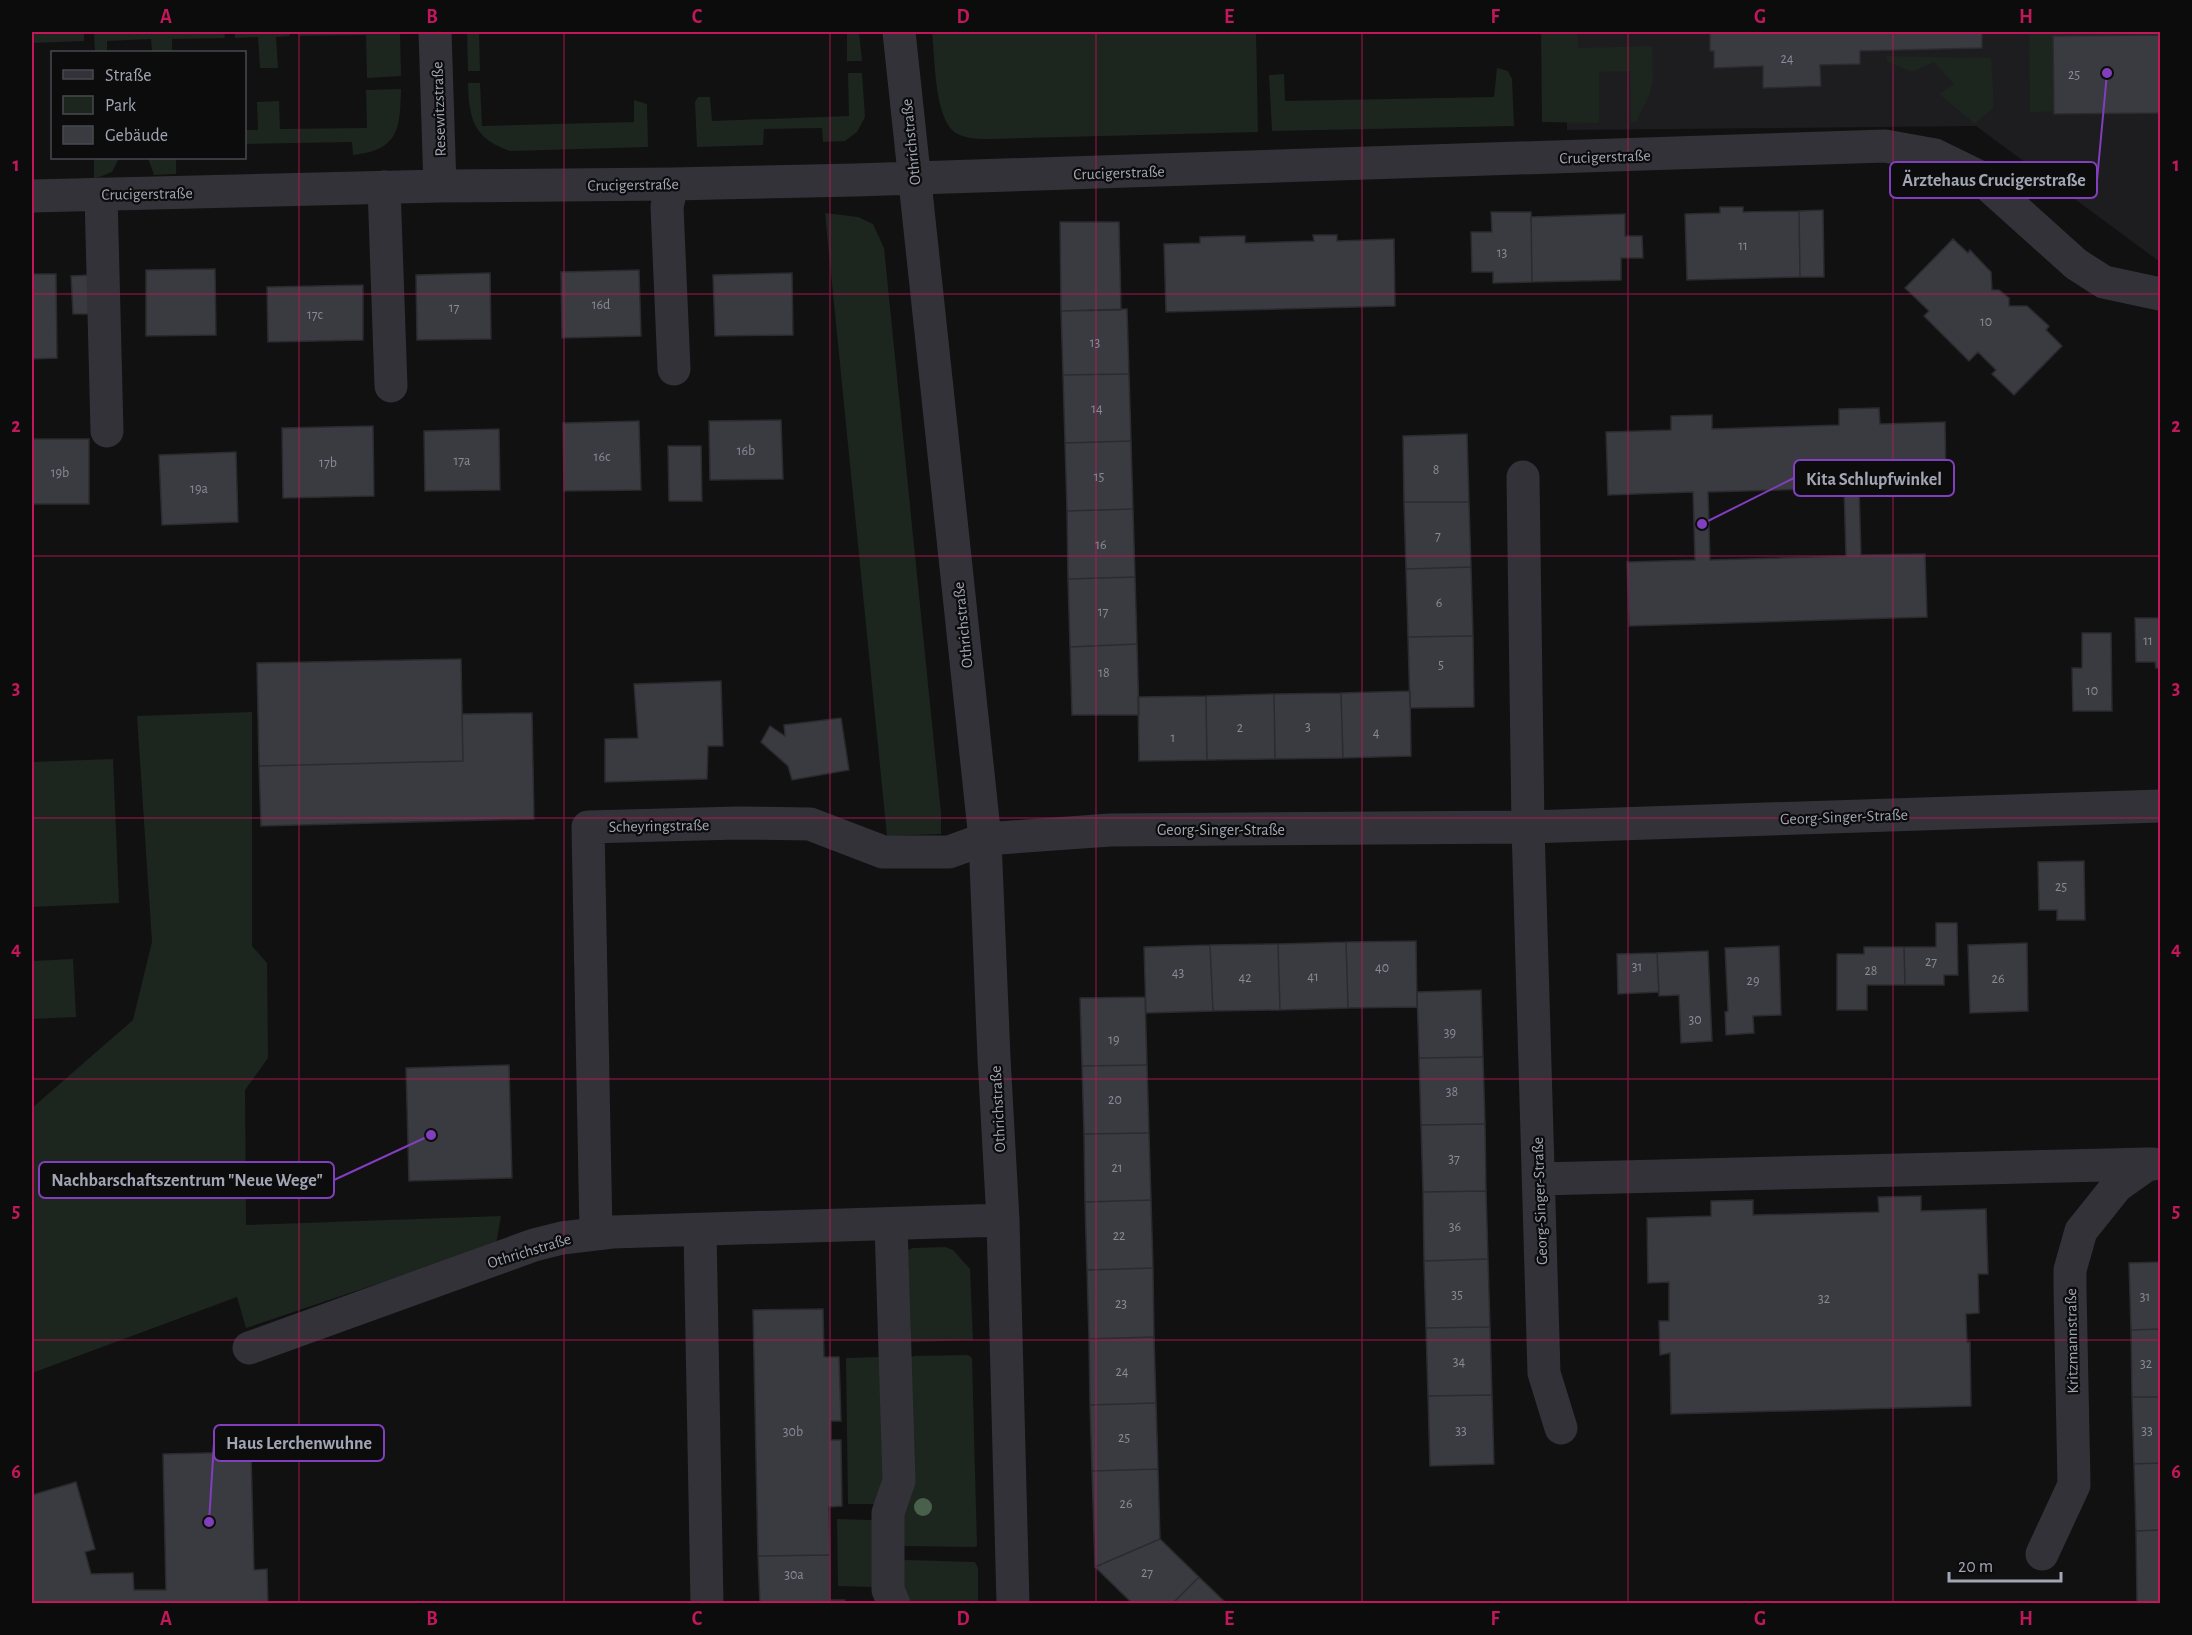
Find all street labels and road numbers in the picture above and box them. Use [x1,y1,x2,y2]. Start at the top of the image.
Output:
street label: Resewitzstraße [429,61,449,157]
street label: Othrichstraße [899,98,923,186]
street label: Crucigerstraße [1559,147,1651,167]
street label: Crucigerstraße [1073,163,1165,183]
street label: Crucigerstraße [587,176,679,194]
street label: Crucigerstraße [101,185,193,203]
street label: Othrichstraße [951,581,975,669]
street label: Georg-Singer-Straße [1780,807,1908,827]
street label: Scheyringstraße [609,817,710,836]
street label: Georg-Singer-Straße [1157,822,1285,838]
street label: Othrichstraße [988,1065,1008,1153]
street label: Georg-Singer-Straße [1530,1137,1550,1265]
street label: Othrichstraße [486,1231,573,1271]
street label: Kritzmannstraße [2063,1288,2081,1394]

